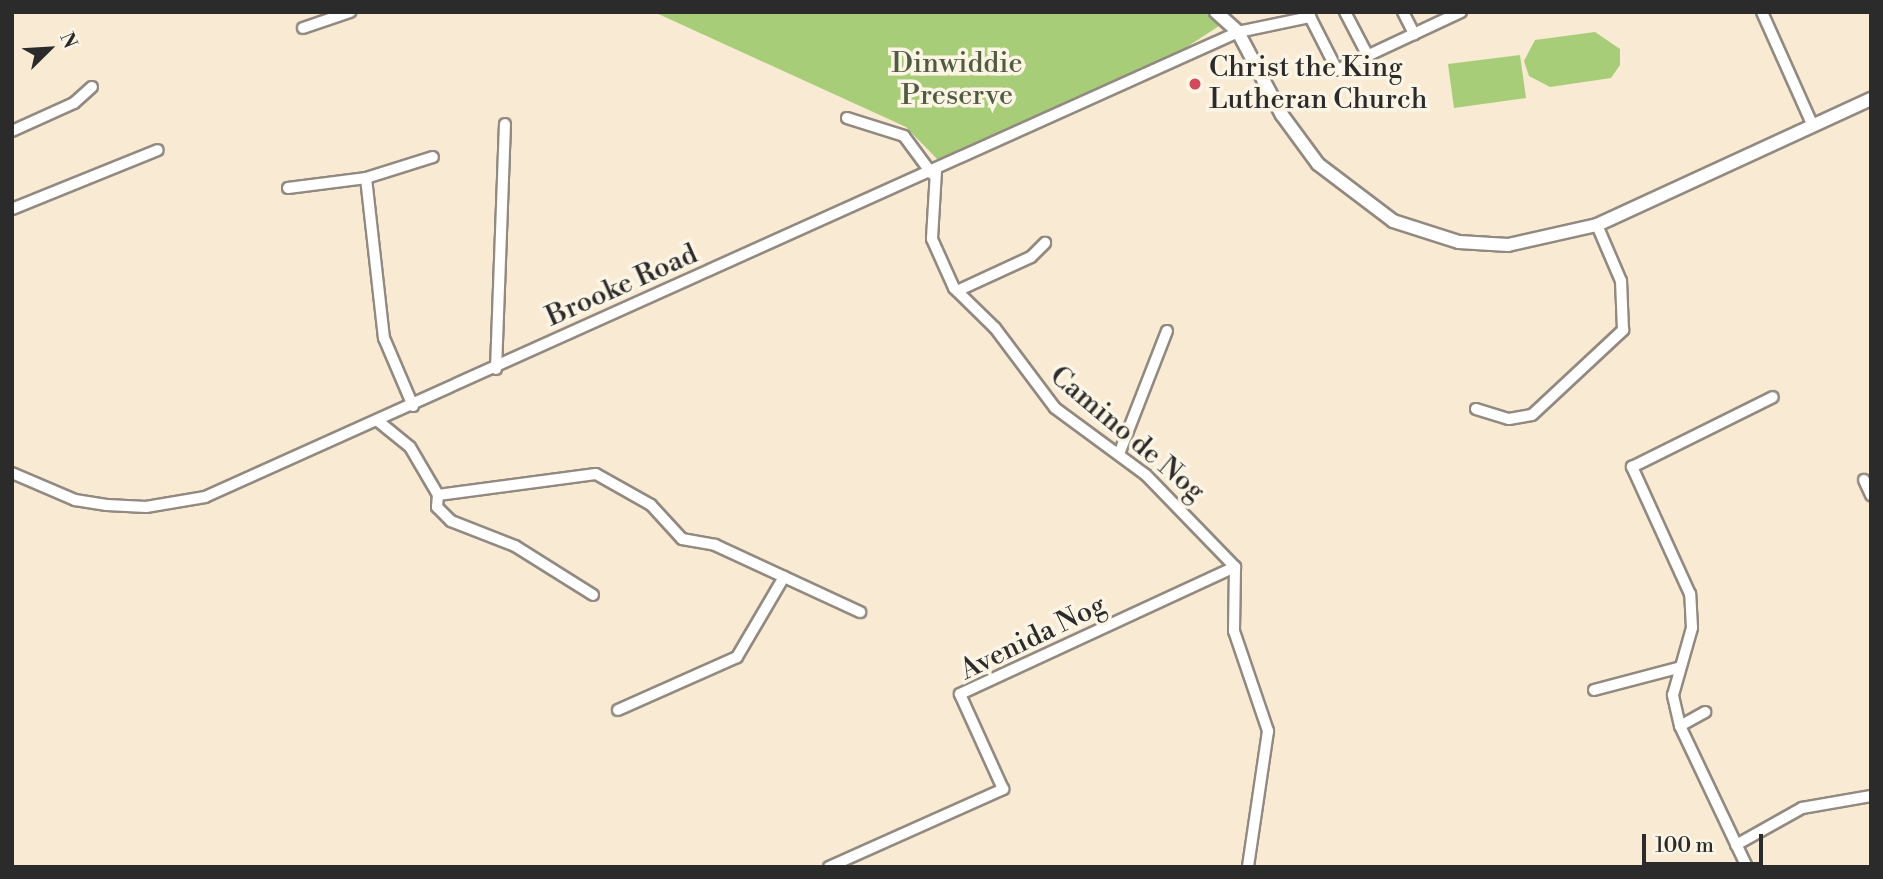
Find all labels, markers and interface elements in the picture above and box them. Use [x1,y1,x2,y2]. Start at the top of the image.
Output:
north arrow [14,14,84,84]
text: N [54,29,82,52]
park label: Dinwiddie Preserve [891,47,1023,113]
place label: Christ the King Lutheran Church [1209,51,1427,117]
marker: Christ the King Lutheran Church [1187,76,1203,92]
street label: Brooke Road [541,238,703,334]
street label: Camino de Nog [1043,359,1211,509]
street label: Avenida Nog [955,588,1111,688]
scale bar [1645,820,1766,864]
text: 100 m [1655,833,1714,859]

